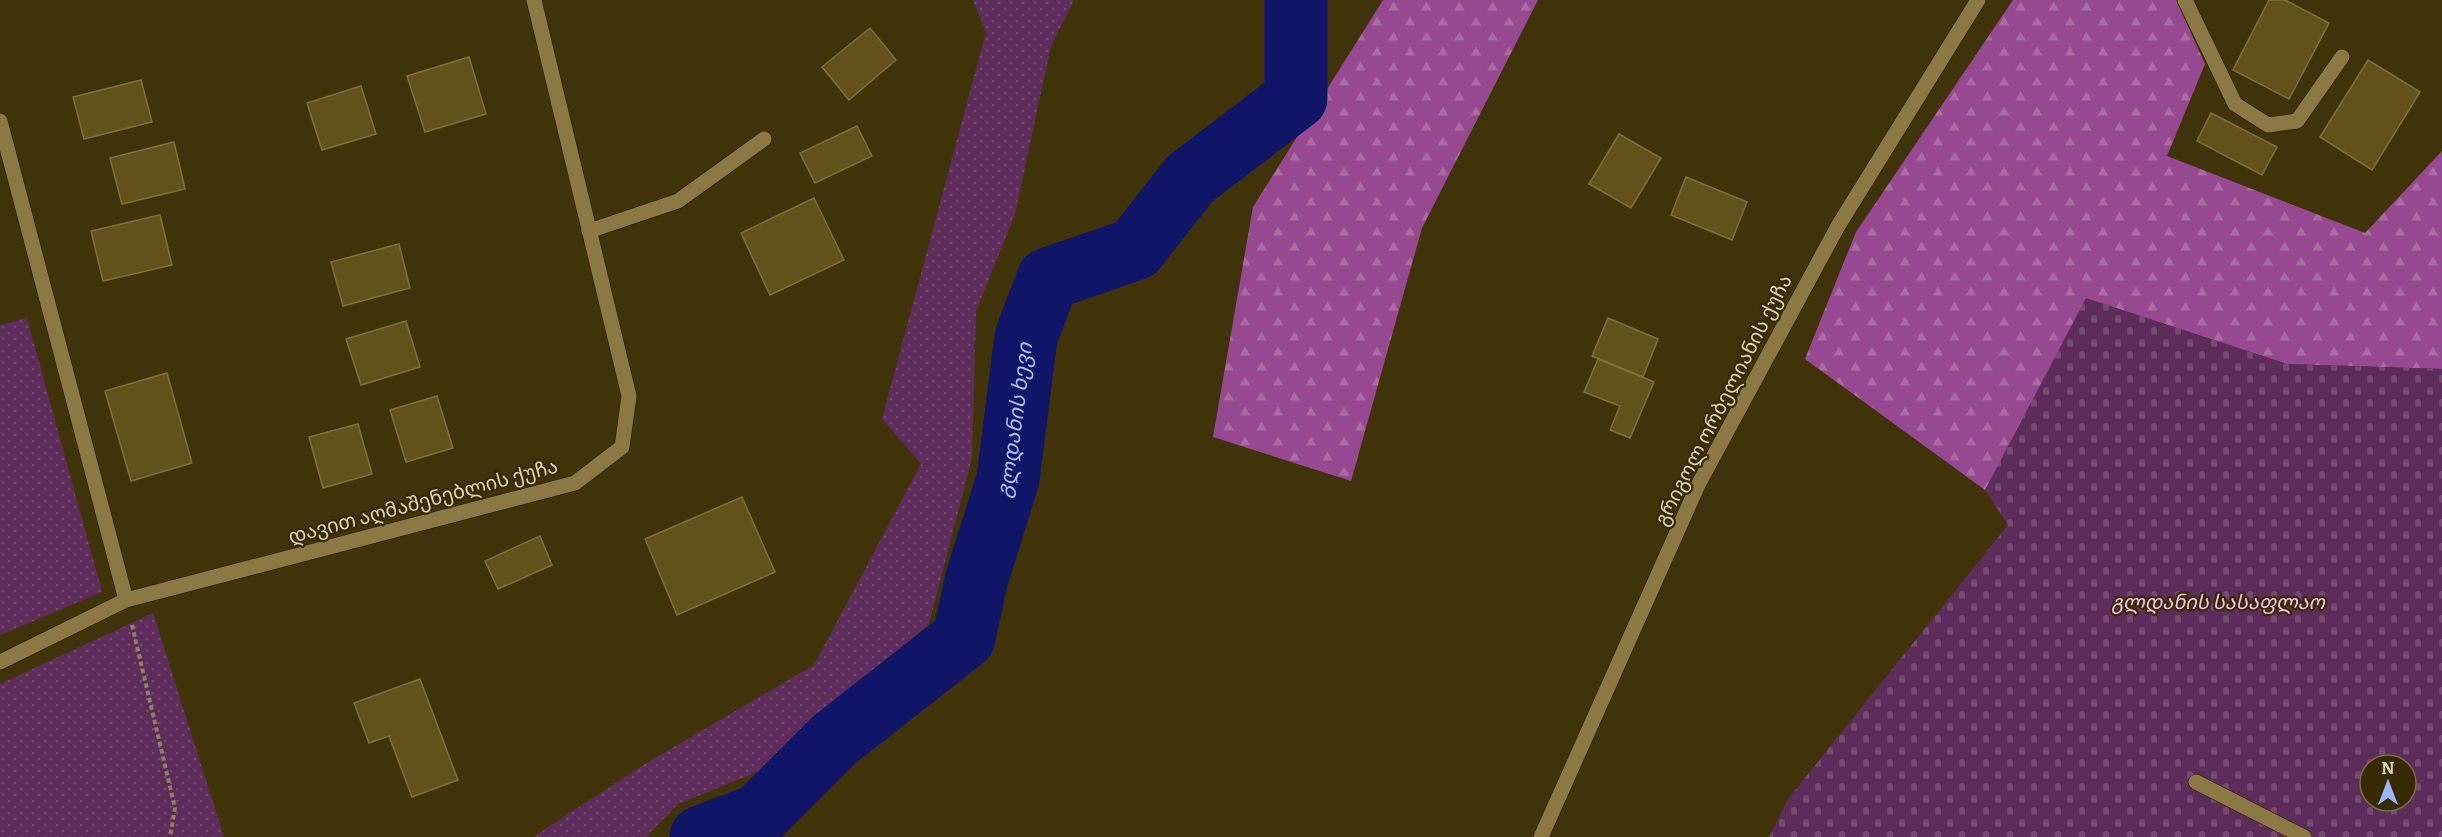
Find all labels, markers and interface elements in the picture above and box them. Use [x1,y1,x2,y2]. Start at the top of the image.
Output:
street label: გრიგოლ ორბელიანის ქუჩა [1645,268,1798,530]
water label: გლდანის ხევი [985,340,1038,500]
street label: დავით აღმაშენებლის ქუჩა [284,449,561,550]
park label: გლდანის სასაფლაო [2111,585,2326,615]
north arrow [2358,753,2418,813]
text: N [2381,755,2395,779]

